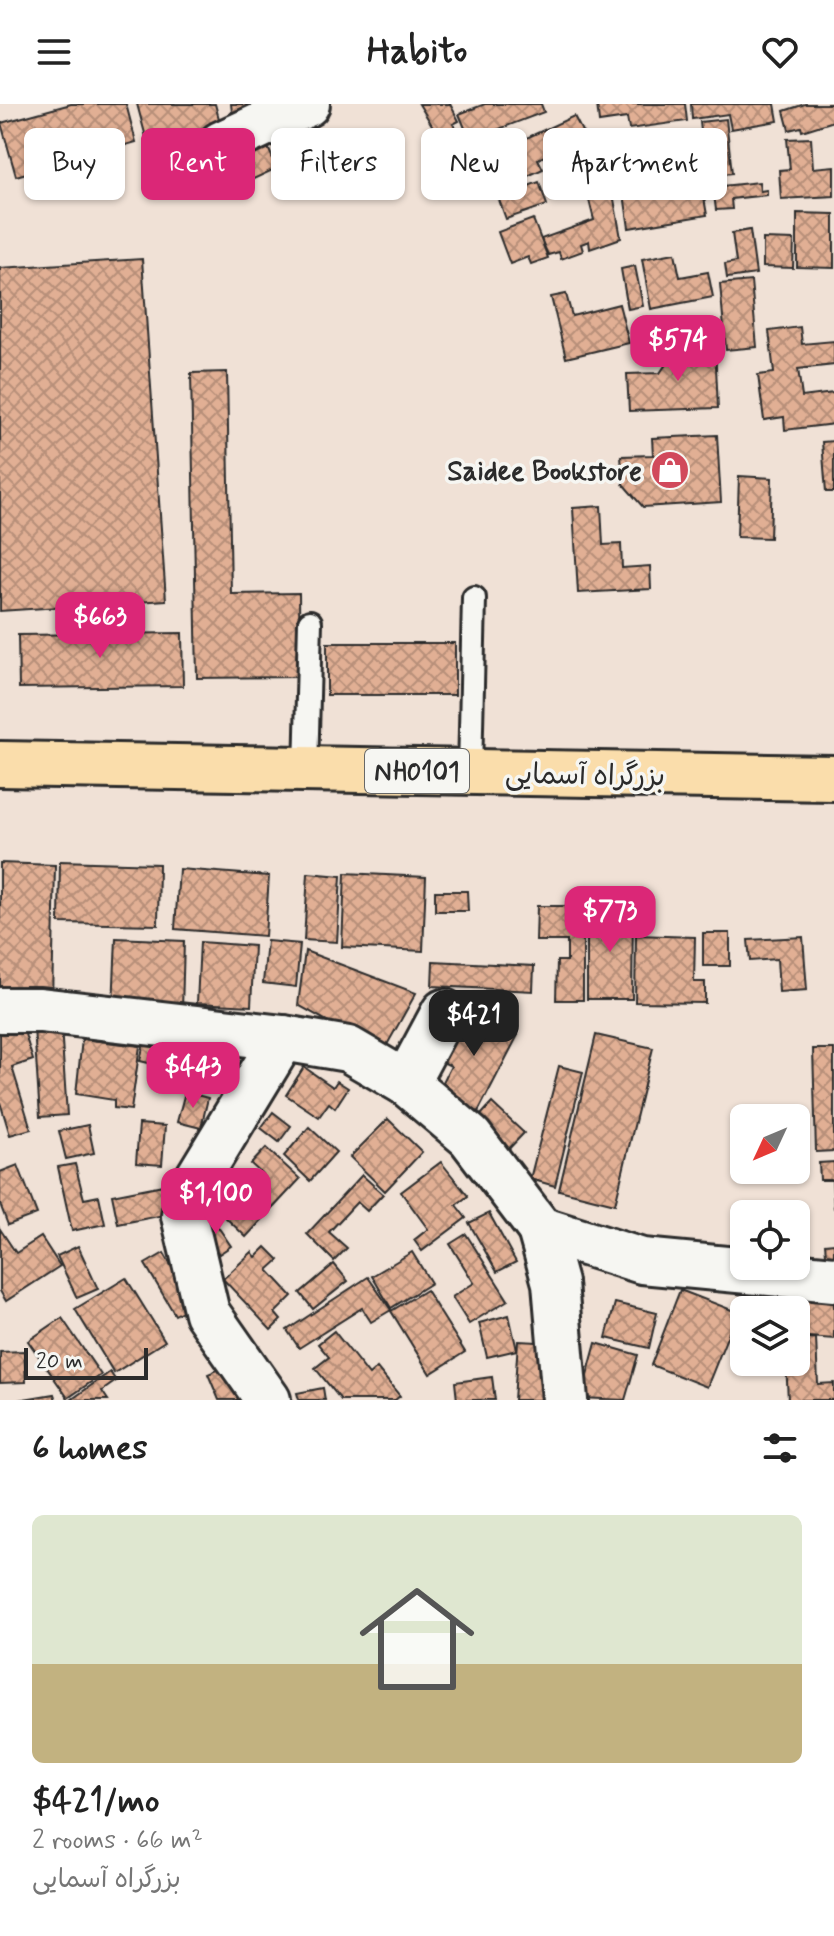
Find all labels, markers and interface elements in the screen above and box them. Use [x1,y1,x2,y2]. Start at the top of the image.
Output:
text: Habito [367,29,467,76]
icon: menu [32,30,76,74]
icon: heart [758,30,802,74]
chip: Buy [24,128,125,200]
chip: Rent [141,128,255,200]
chip: Filters [271,128,405,200]
chip: New [421,128,527,200]
chip: Apartment [543,128,727,200]
pin: $574 [631,315,725,383]
text: $574 [648,324,708,358]
shop icon: Saidee Bookstore [649,449,691,491]
place label: Saidee Bookstore [447,454,642,491]
pin: $663 [53,592,147,660]
text: $663 [73,601,127,635]
road number: NH0101 [365,749,469,793]
street label: بزرگراه آسمایی [504,757,665,796]
pin: $773 [563,886,657,954]
text: $773 [583,895,637,929]
pin: $421 [427,990,521,1058]
text: $421 [447,999,501,1033]
pin: $443 [146,1042,240,1110]
text: $443 [165,1051,221,1085]
north arrow [730,1104,810,1184]
map controls [730,1104,810,1376]
pin: $1,100 [151,1168,281,1236]
text: $1,100 [179,1177,253,1211]
button: locate [730,1200,810,1280]
button: layers [730,1296,810,1376]
scale bar [24,1344,148,1380]
text: 20 m [36,1348,83,1376]
text: 6 homes [32,1426,147,1471]
icon: filters [758,1426,802,1470]
icon: home [345,1567,489,1711]
text: $421/mo [32,1779,159,1824]
text: 2 rooms · 66 m² [32,1824,203,1858]
text: بزرگراه آسمایی [32,1863,181,1897]

